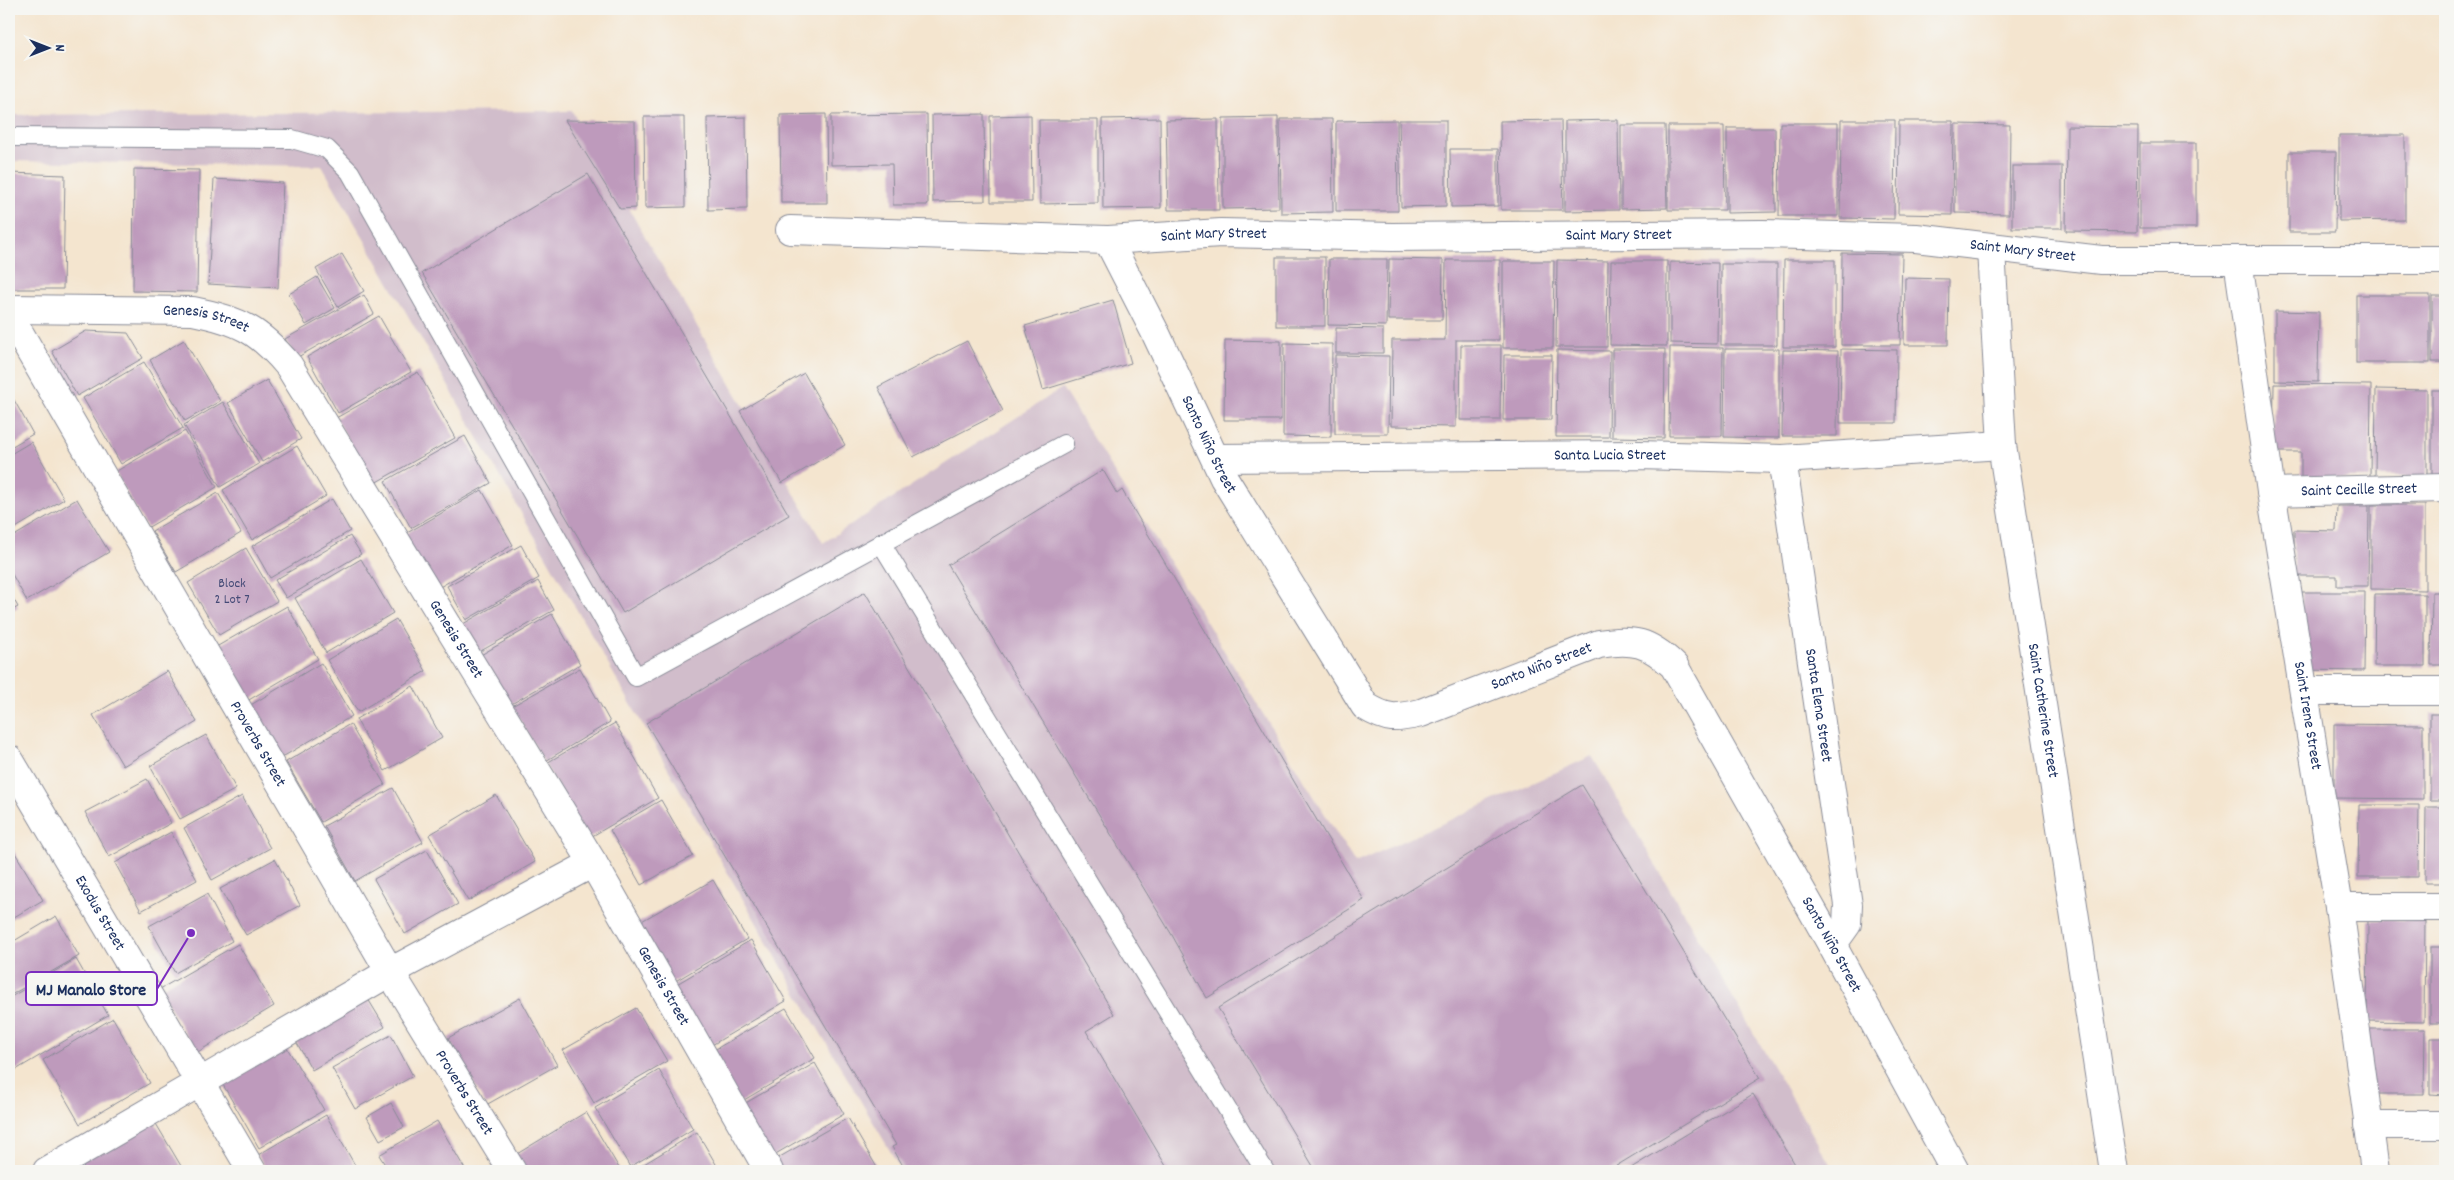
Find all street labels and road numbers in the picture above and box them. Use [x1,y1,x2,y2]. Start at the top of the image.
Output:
street label: Saint Mary Street [1160,221,1267,248]
street label: Saint Mary Street [1565,223,1672,247]
street label: Saint Mary Street [1969,233,2077,268]
street label: Genesis Street [163,299,254,339]
street label: Santo Niño Street [1175,392,1243,498]
street label: Santa Lucia Street [1554,443,1666,467]
street label: Saint Cecille Street [2301,477,2417,503]
street label: Genesis Street [423,595,489,683]
street label: Santo Niño Street [1488,636,1596,696]
street label: Saint Catherine Street [2021,642,2065,780]
street label: Santa Elena Street [1799,647,1838,764]
street label: Saint Irene Street [2287,660,2328,772]
street label: Proverbs Street [224,697,292,792]
street label: Exodus Street [69,871,131,955]
street label: Santo Niño Street [1795,892,1867,997]
street label: Genesis Street [631,942,695,1030]
street label: Proverbs Street [429,1046,499,1140]

